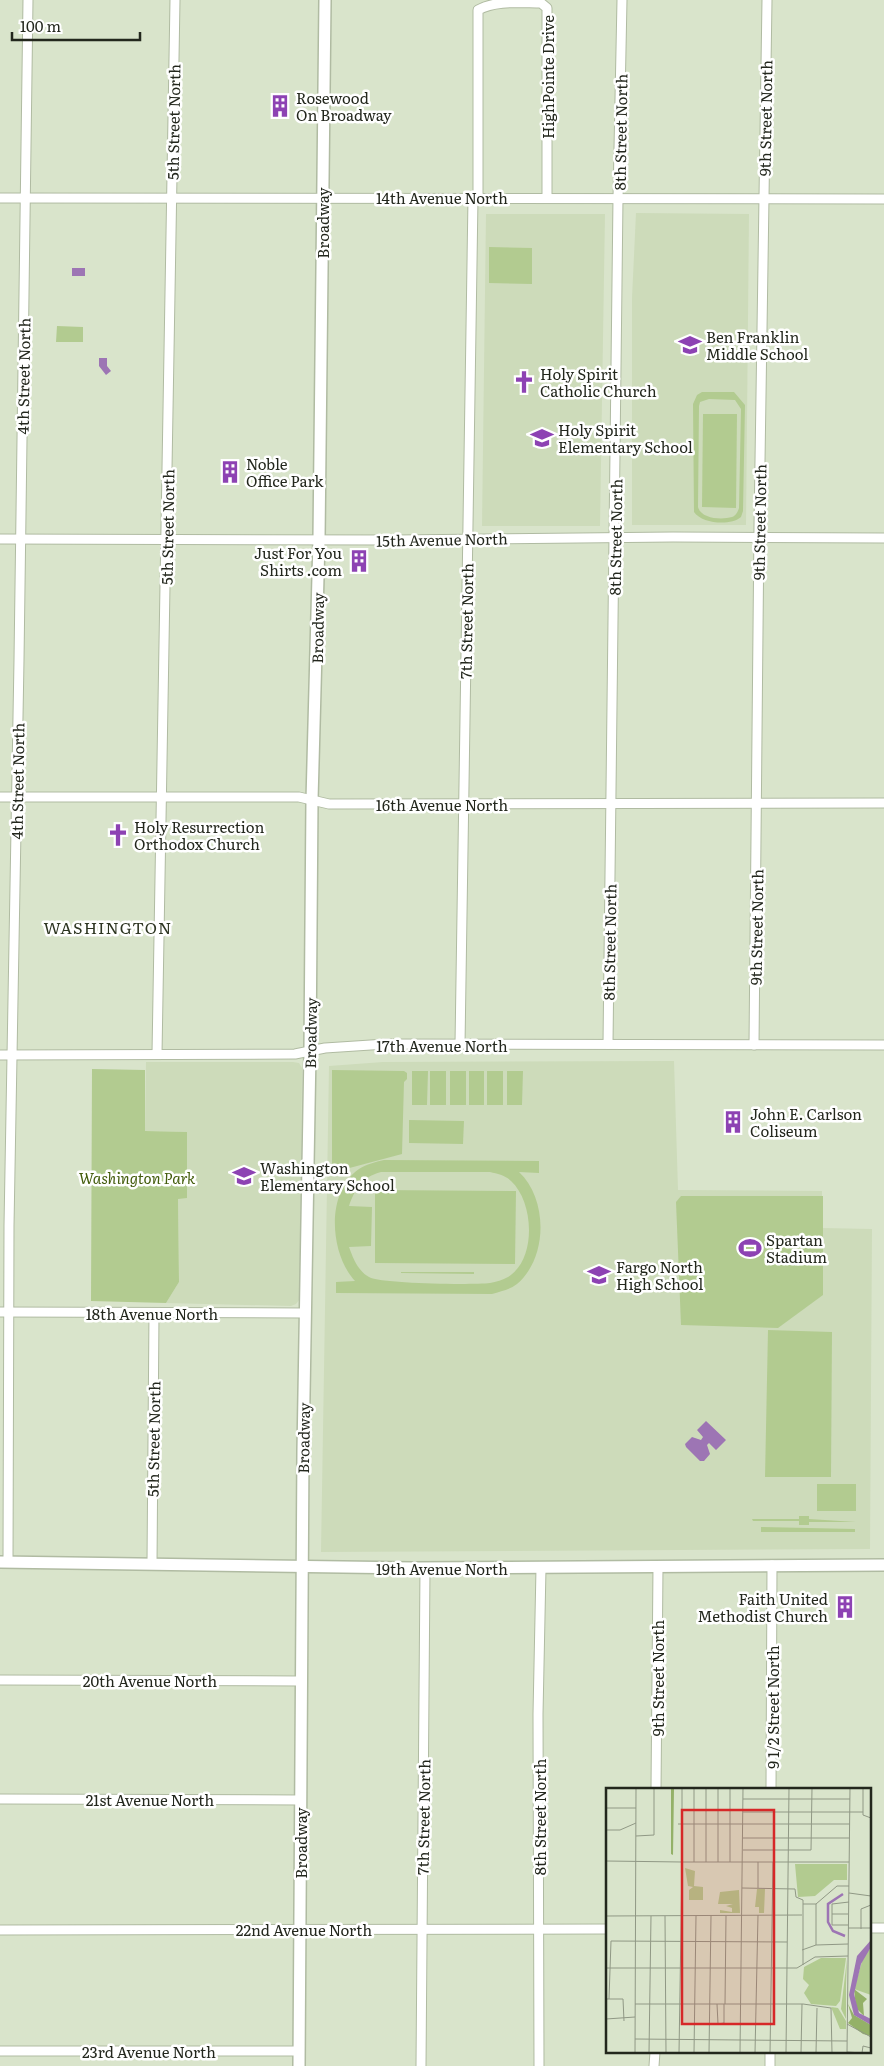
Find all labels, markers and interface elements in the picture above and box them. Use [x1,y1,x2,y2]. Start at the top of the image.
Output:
scale bar [12,10,140,42]
text: 100 m [20,14,61,37]
street label: HighPointe Drive [536,15,559,139]
street label: 9th Street North [752,60,778,176]
street label: 5th Street North [160,64,186,180]
street label: 8th Street North [607,73,633,191]
place label: Rosewood On Broadway [296,86,392,126]
building icon: Rosewood On Broadway [267,93,293,119]
street label: 14th Avenue North [376,186,508,209]
street label: Broadway [311,187,334,259]
street label: 4th Street North [10,317,36,435]
place label: Ben Franklin Middle School [706,325,808,365]
school or university icon: Ben Franklin Middle School [677,332,703,358]
place label: Holy Spirit Catholic Church [540,362,657,402]
church icon: Holy Spirit Catholic Church [511,369,537,395]
place label: Holy Spirit Elementary School [558,418,693,458]
school or university icon: Holy Spirit Elementary School [529,425,555,451]
place label: Noble Office Park [246,452,324,492]
building icon: Noble Office Park [217,459,243,485]
street label: 9th Street North [746,464,772,580]
street label: 5th Street North [154,469,180,585]
street label: 8th Street North [602,478,628,596]
street label: 15th Avenue North [376,526,508,552]
place label: Just For You Shirts .com [254,541,342,581]
building icon: Just For You Shirts .com [346,548,372,574]
street label: 7th Street North [453,563,479,679]
street label: Broadway [305,592,329,664]
street label: 4th Street North [4,722,30,840]
street label: 16th Avenue North [376,793,508,816]
place label: Holy Resurrection Orthodox Church [134,815,264,855]
church icon: Holy Resurrection Orthodox Church [105,822,131,848]
street label: 9th Street North [743,869,769,985]
street label: 8th Street North [596,883,622,1001]
district label: WASHINGTON [44,915,172,939]
street label: Broadway [298,997,322,1069]
street label: 17th Avenue North [376,1034,508,1057]
place label: John E. Carlson Coliseum [750,1102,862,1142]
building icon: John E. Carlson Coliseum [720,1109,746,1135]
place label: Washington Elementary School [260,1156,395,1196]
school or university icon: Washington Elementary School [231,1163,257,1189]
park label: Washington Park [79,1166,196,1189]
place label: Spartan Stadium [766,1228,827,1268]
sports icon: Spartan Stadium [737,1235,763,1261]
place label: Fargo North High School [616,1255,703,1295]
school or university icon: Fargo North High School [586,1262,612,1288]
street label: 18th Avenue North [86,1302,218,1325]
street label: 5th Street North [140,1381,166,1497]
street label: Broadway [291,1402,315,1474]
street label: 19th Avenue North [376,1557,508,1580]
place label: Faith United Methodist Church [697,1587,828,1627]
building icon: Faith United Methodist Church [832,1594,858,1620]
street label: 9th Street North [646,1620,669,1736]
street label: 9 1/2 Street North [761,1645,784,1769]
street label: 20th Avenue North [83,1669,217,1692]
street label: 7th Street North [410,1759,436,1875]
street label: 8th Street North [528,1759,551,1875]
street label: 21st Avenue North [86,1788,214,1811]
inset map [606,1788,872,2054]
street label: Broadway [289,1807,312,1879]
street label: 22nd Avenue North [236,1918,372,1941]
street label: 23rd Avenue North [82,2040,216,2063]

